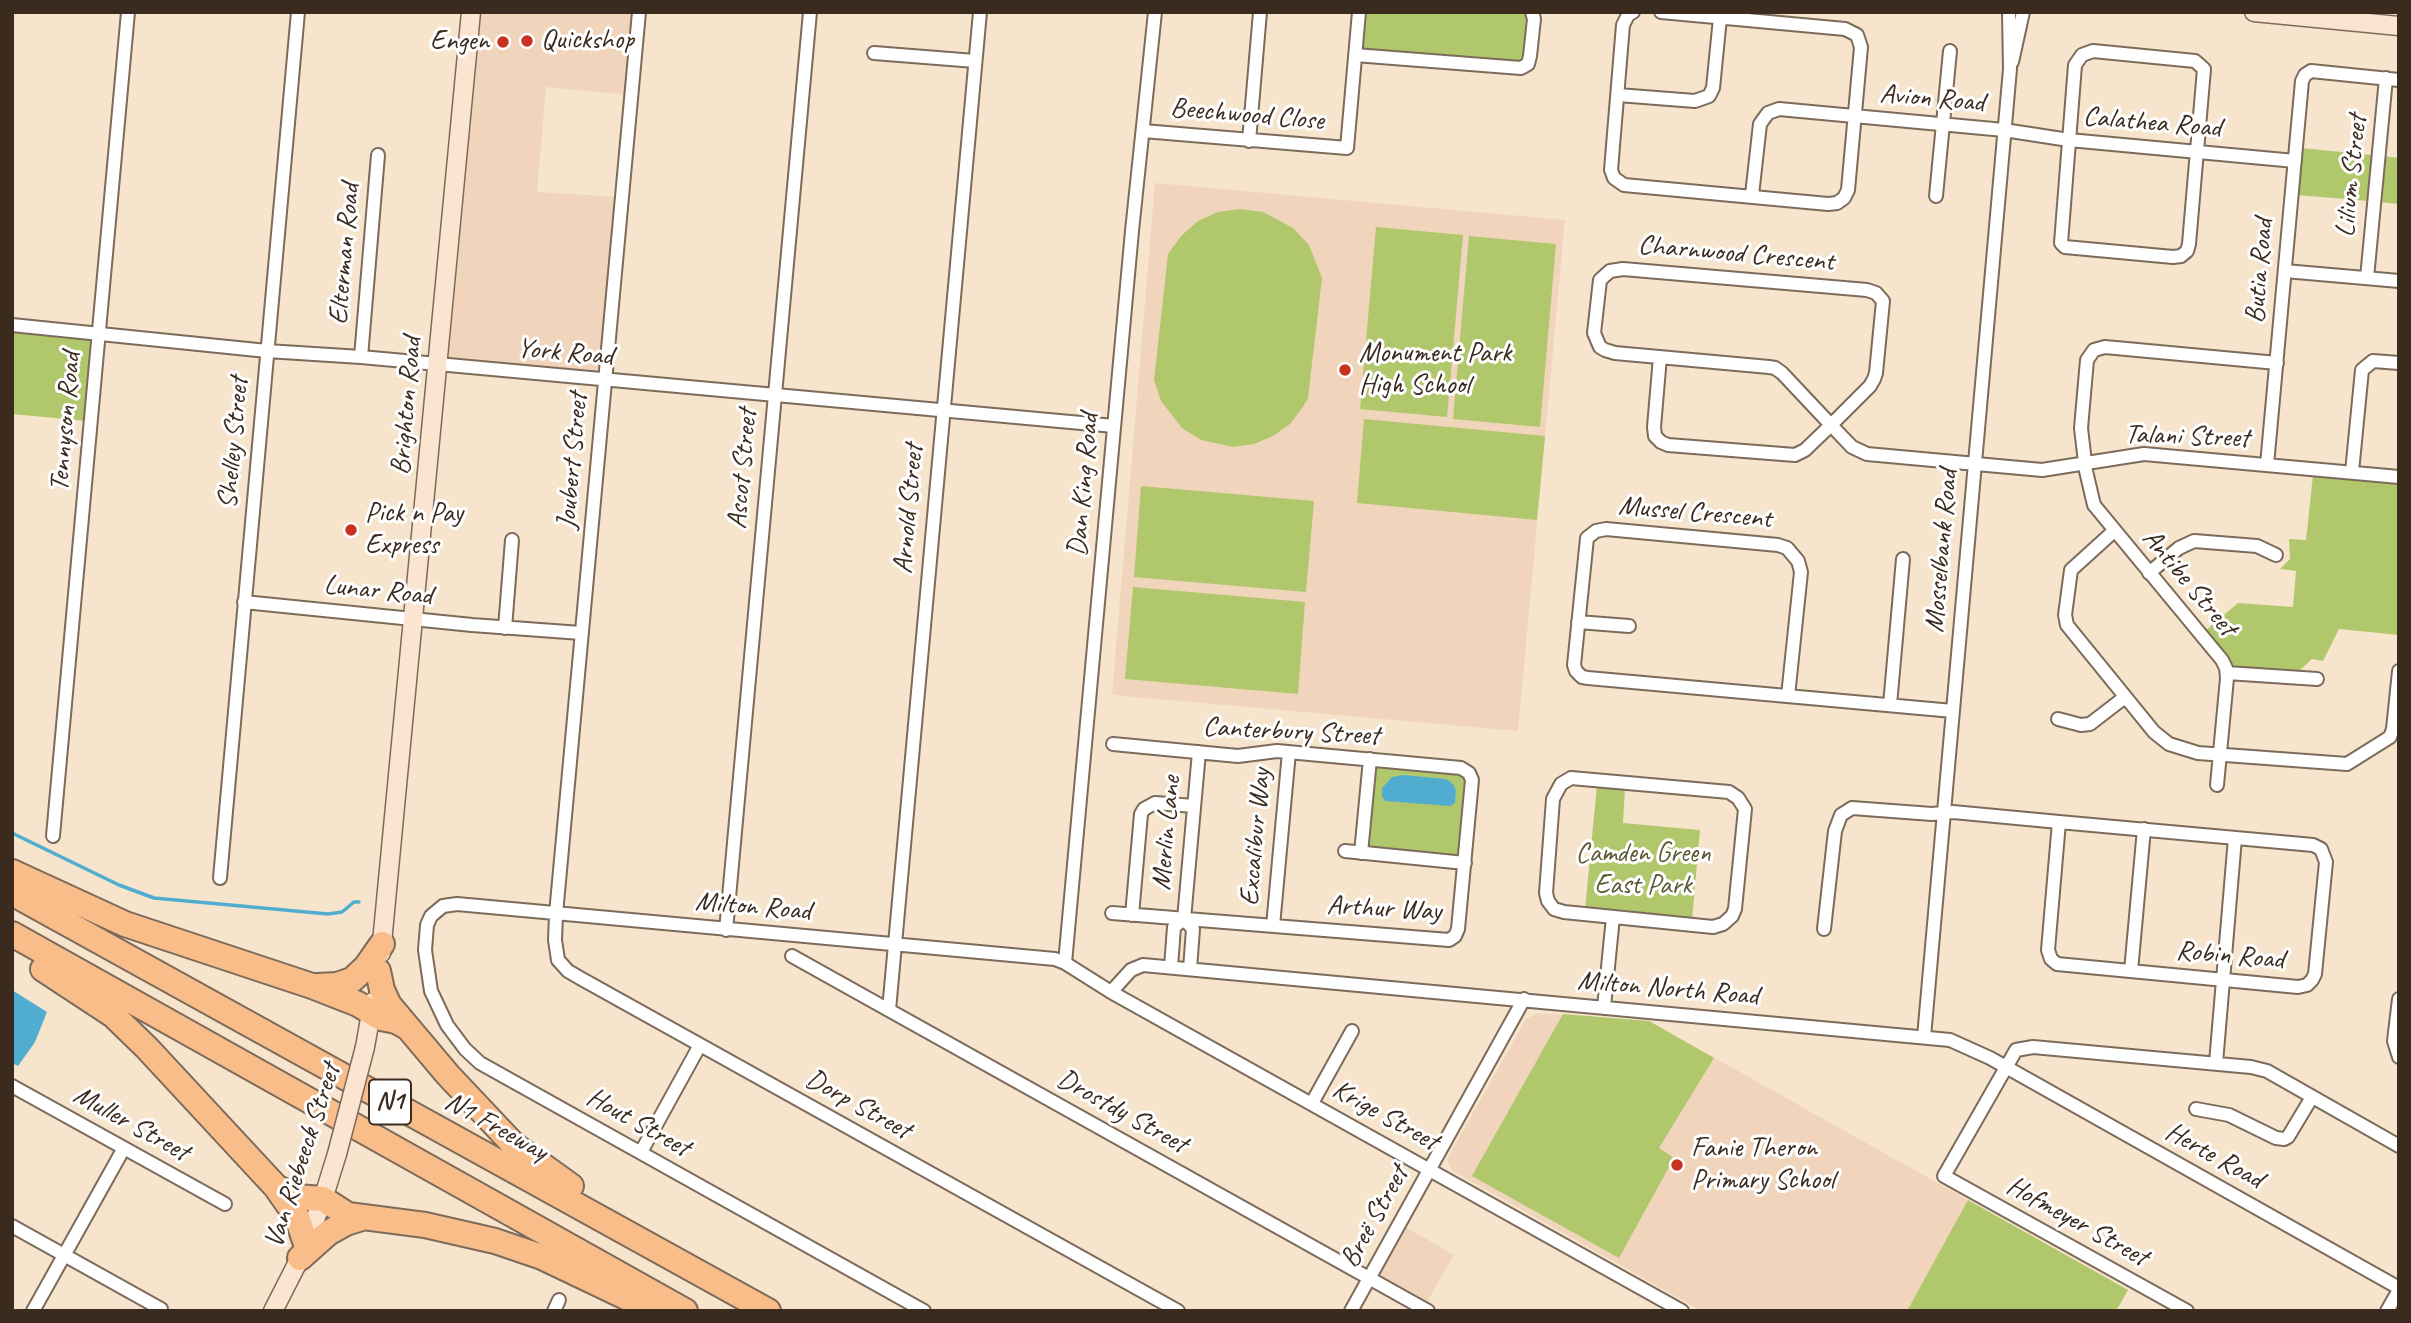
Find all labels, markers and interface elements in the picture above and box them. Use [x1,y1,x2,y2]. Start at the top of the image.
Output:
place label: Quickshop [541,24,634,58]
place label: Engen [430,25,489,59]
marker: Quickshop [519,33,535,49]
marker: Engen [495,34,511,50]
street label: Avion Road [1878,78,1986,120]
street label: Beechwood Close [1169,92,1325,138]
street label: Calathea Road [2082,100,2222,146]
street label: Lilium Street [2329,113,2375,239]
street label: Elterman Road [322,182,368,326]
street label: Butia Road [2239,217,2281,325]
street label: Charnwood Crescent [1637,229,1835,279]
street label: York Road [516,332,614,374]
street label: Brighton Road [384,336,430,476]
place label: Monument Park High School [1359,337,1511,403]
street label: Tennyson Road [43,351,89,493]
marker: Monument Park High School [1337,362,1353,378]
street label: Shelley Street [212,376,256,510]
street label: Joubert Street [550,391,596,531]
street label: Ascot Street [721,408,765,530]
street label: Dan King Road [1061,412,1107,558]
street label: Talani Street [2124,418,2250,456]
street label: Arnold Street [887,443,931,575]
street label: Mosselbank Road [1918,468,1966,634]
street label: Mussel Crescent [1617,490,1773,536]
place label: Pick n Pay Express [365,497,463,563]
marker: Pick n Pay Express [343,522,359,538]
street label: Antibe Street [2134,522,2244,644]
street label: Lunar Road [322,569,434,613]
street label: Canterbury Street [1202,711,1380,753]
street label: Excalibur Way [1233,767,1279,907]
street label: Merlin Lane [1145,774,1189,892]
park label: Camden Green East Park [1575,837,1711,903]
street label: Milton Road [694,885,812,929]
street label: Arthur Way [1326,889,1442,929]
street label: Robin Road [2175,935,2285,977]
street label: Milton North Road [1576,964,1760,1014]
street label: Van Riebeeck Street [257,1060,349,1252]
street label: Dorp Street [800,1062,916,1148]
street label: Drostdy Street [1051,1063,1193,1161]
street label: Krige Street [1326,1073,1444,1159]
street label: Muller Street [67,1079,195,1169]
road number: N1 [369,1079,411,1124]
street label: Hout Street [580,1081,696,1165]
street label: N1 Freeway [439,1085,553,1169]
street label: Herte Road [2159,1115,2269,1197]
place label: Fanie Theron Primary School [1691,1132,1834,1198]
marker: Fanie Theron Primary School [1669,1157,1685,1173]
street label: Breë Street [1333,1160,1417,1274]
street label: Hofmeyer Street [2000,1169,2154,1275]

